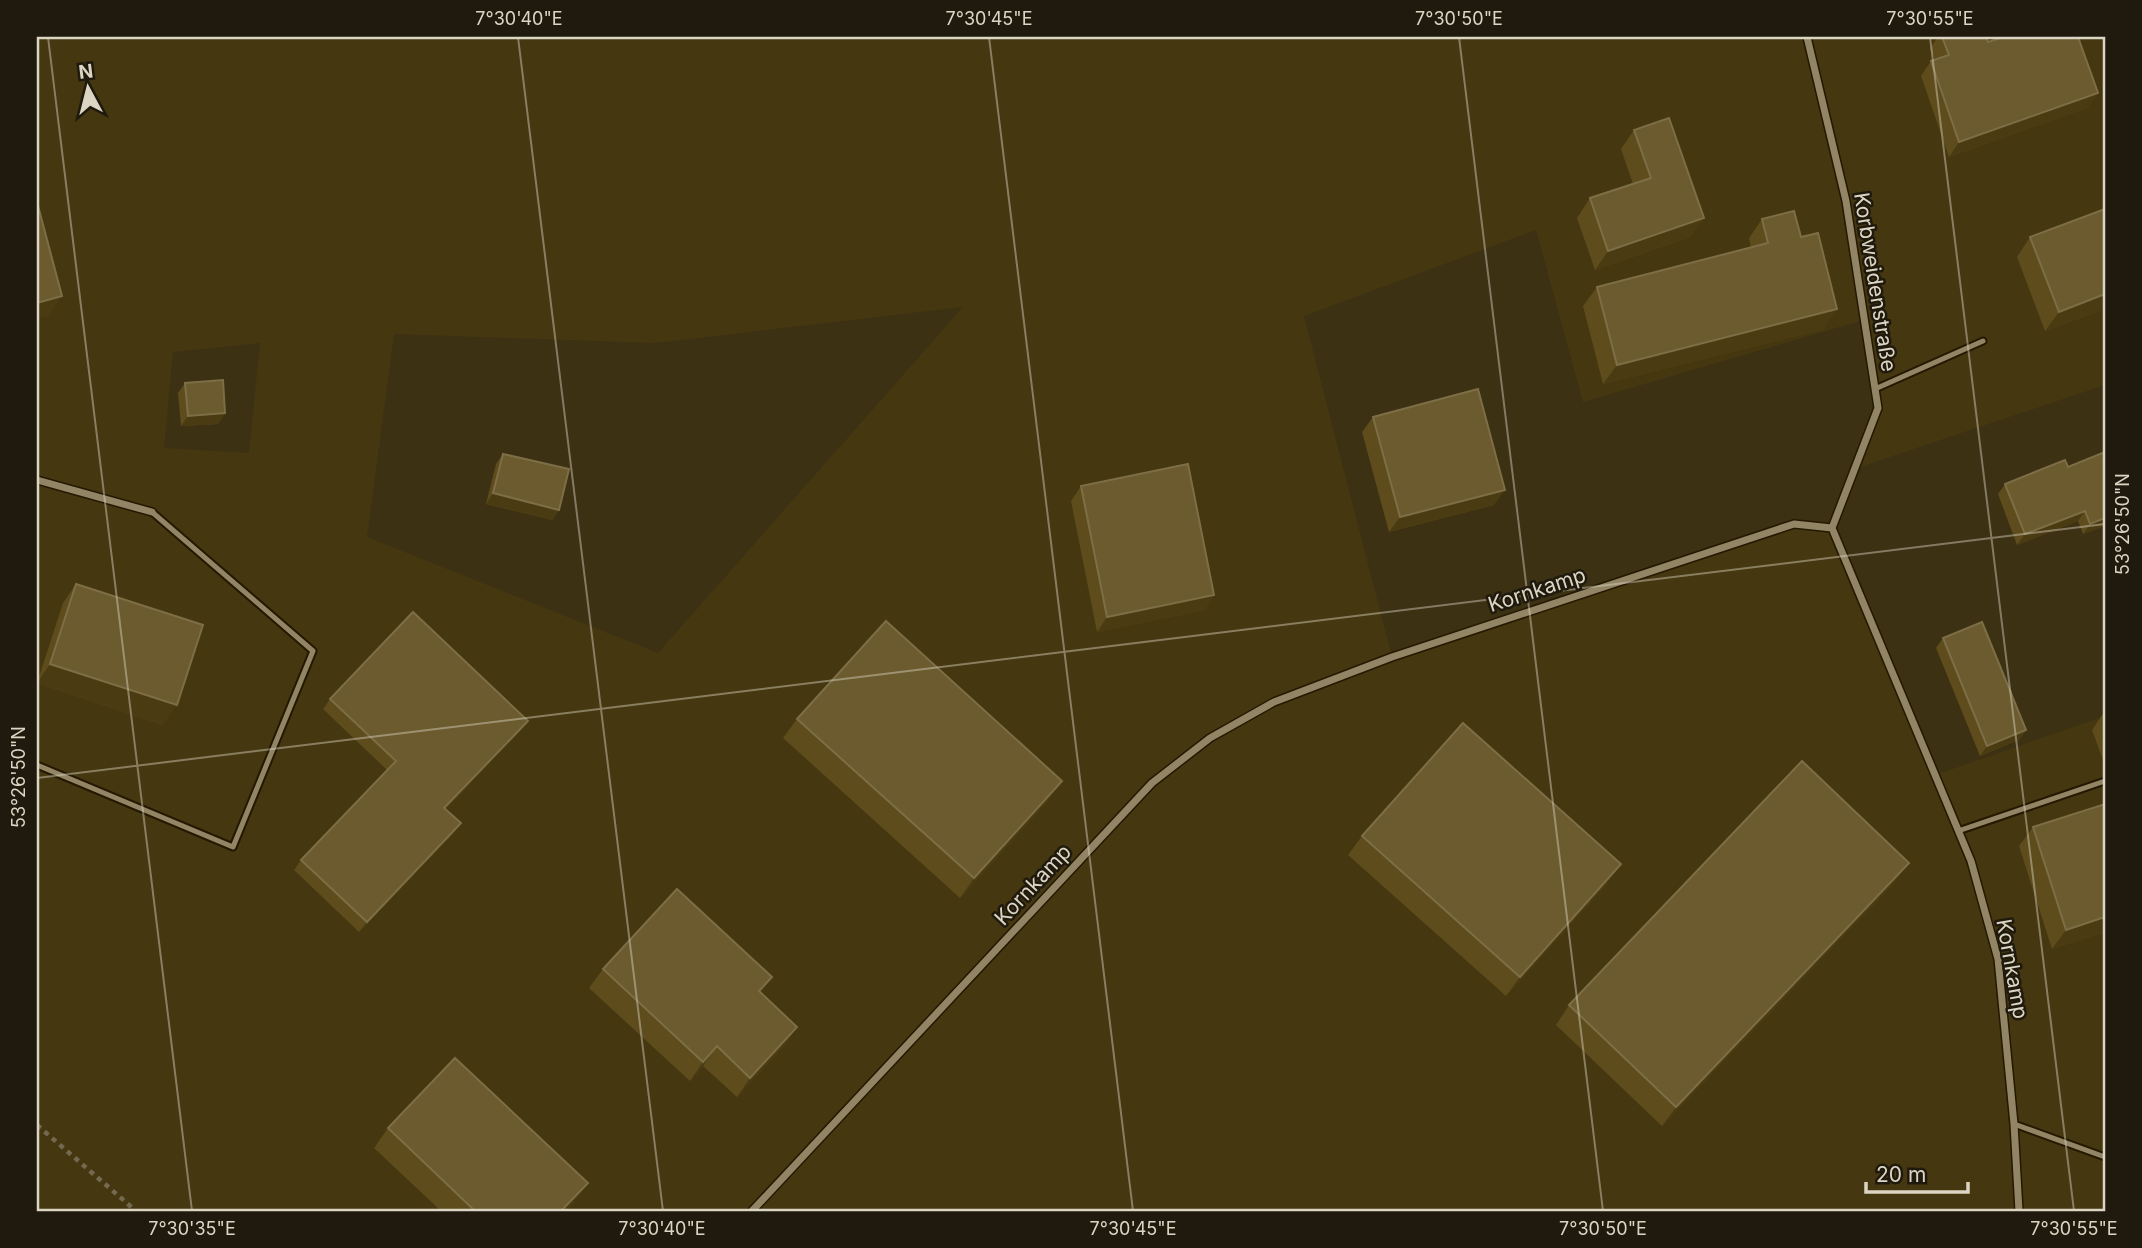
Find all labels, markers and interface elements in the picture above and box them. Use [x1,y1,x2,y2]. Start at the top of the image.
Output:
text: 7°30'40"E [475,8,563,29]
text: 7°30'45"E [946,8,1032,29]
text: 7°30'50"E [1415,8,1503,29]
text: 7°30'55"E [1886,8,1974,29]
north arrow [52,52,122,122]
text: N [77,59,95,84]
street label: Korbweidenstraße [1849,191,1902,373]
text: 53°26'50"N [2112,473,2133,575]
street label: Kornkamp [1485,562,1589,617]
text: 53°26'50"N [8,726,29,828]
street label: Kornkamp [989,839,1076,930]
street label: Kornkamp [1991,917,2034,1021]
scale bar [1866,1150,1967,1194]
text: 20 m [1876,1162,1926,1187]
text: 7°30'35"E [148,1218,236,1239]
text: 7°30'40"E [618,1218,706,1239]
text: 7°30'45"E [1090,1218,1176,1239]
text: 7°30'50"E [1559,1218,1647,1239]
text: 7°30'55"E [2030,1218,2118,1239]

